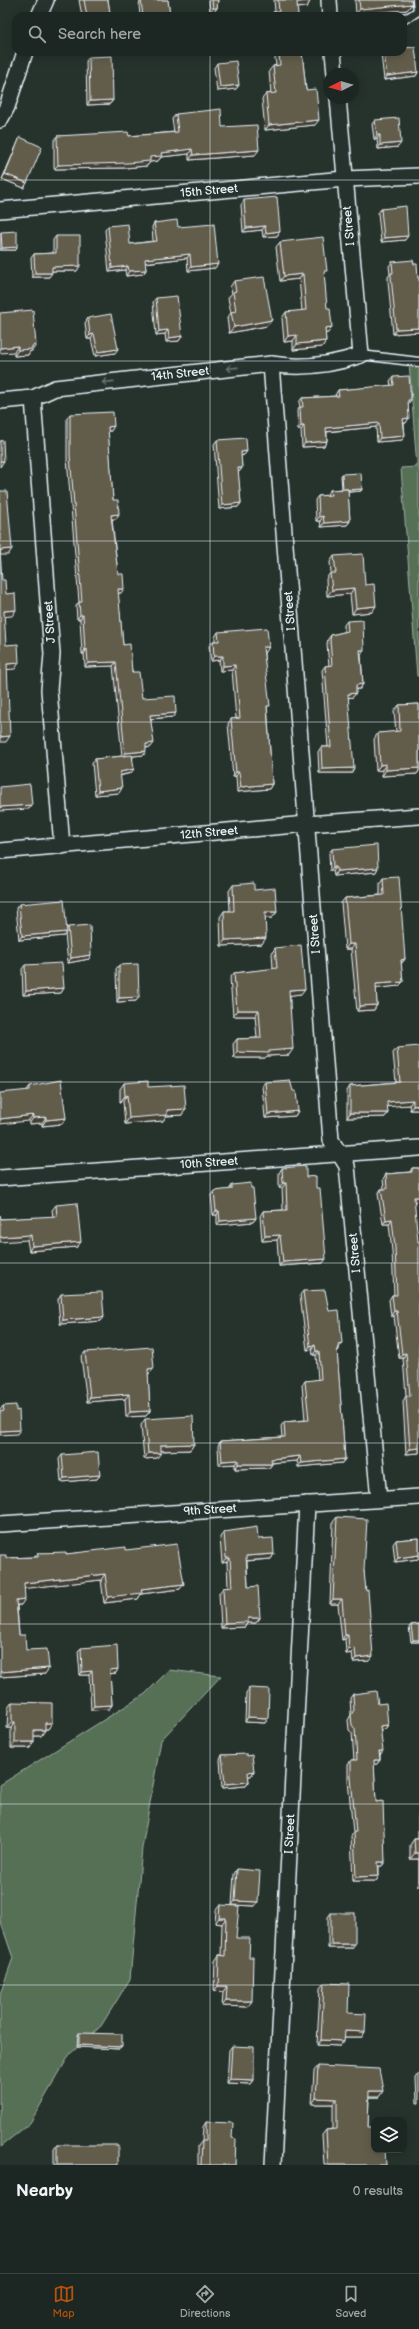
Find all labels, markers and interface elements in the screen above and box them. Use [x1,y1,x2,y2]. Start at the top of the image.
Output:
search box [12,12,407,56]
icon: search [26,23,48,45]
text: Search here [58,25,141,44]
north arrow [323,68,359,104]
street label: 15th Street [180,181,239,201]
street label: I Street [340,205,358,246]
street label: 14th Street [150,363,210,385]
one-way arrow [226,365,239,372]
one-way arrow [102,378,115,385]
street label: I Street [281,590,299,631]
street label: J Street [41,600,59,644]
street label: 12th Street [179,823,239,843]
street label: I Street [306,913,324,954]
street label: 10th Street [180,1153,239,1173]
street label: I Street [346,1232,364,1273]
street label: 9th Street [183,1501,237,1519]
street label: I Street [281,1813,299,1854]
map controls [371,2117,407,2153]
button: layers [371,2117,407,2153]
text: Nearby [16,2181,73,2201]
text: 0 results [353,2183,403,2199]
tab: Map [53,2283,75,2320]
tab: Directions [180,2283,230,2320]
tab: Saved [336,2283,366,2320]

